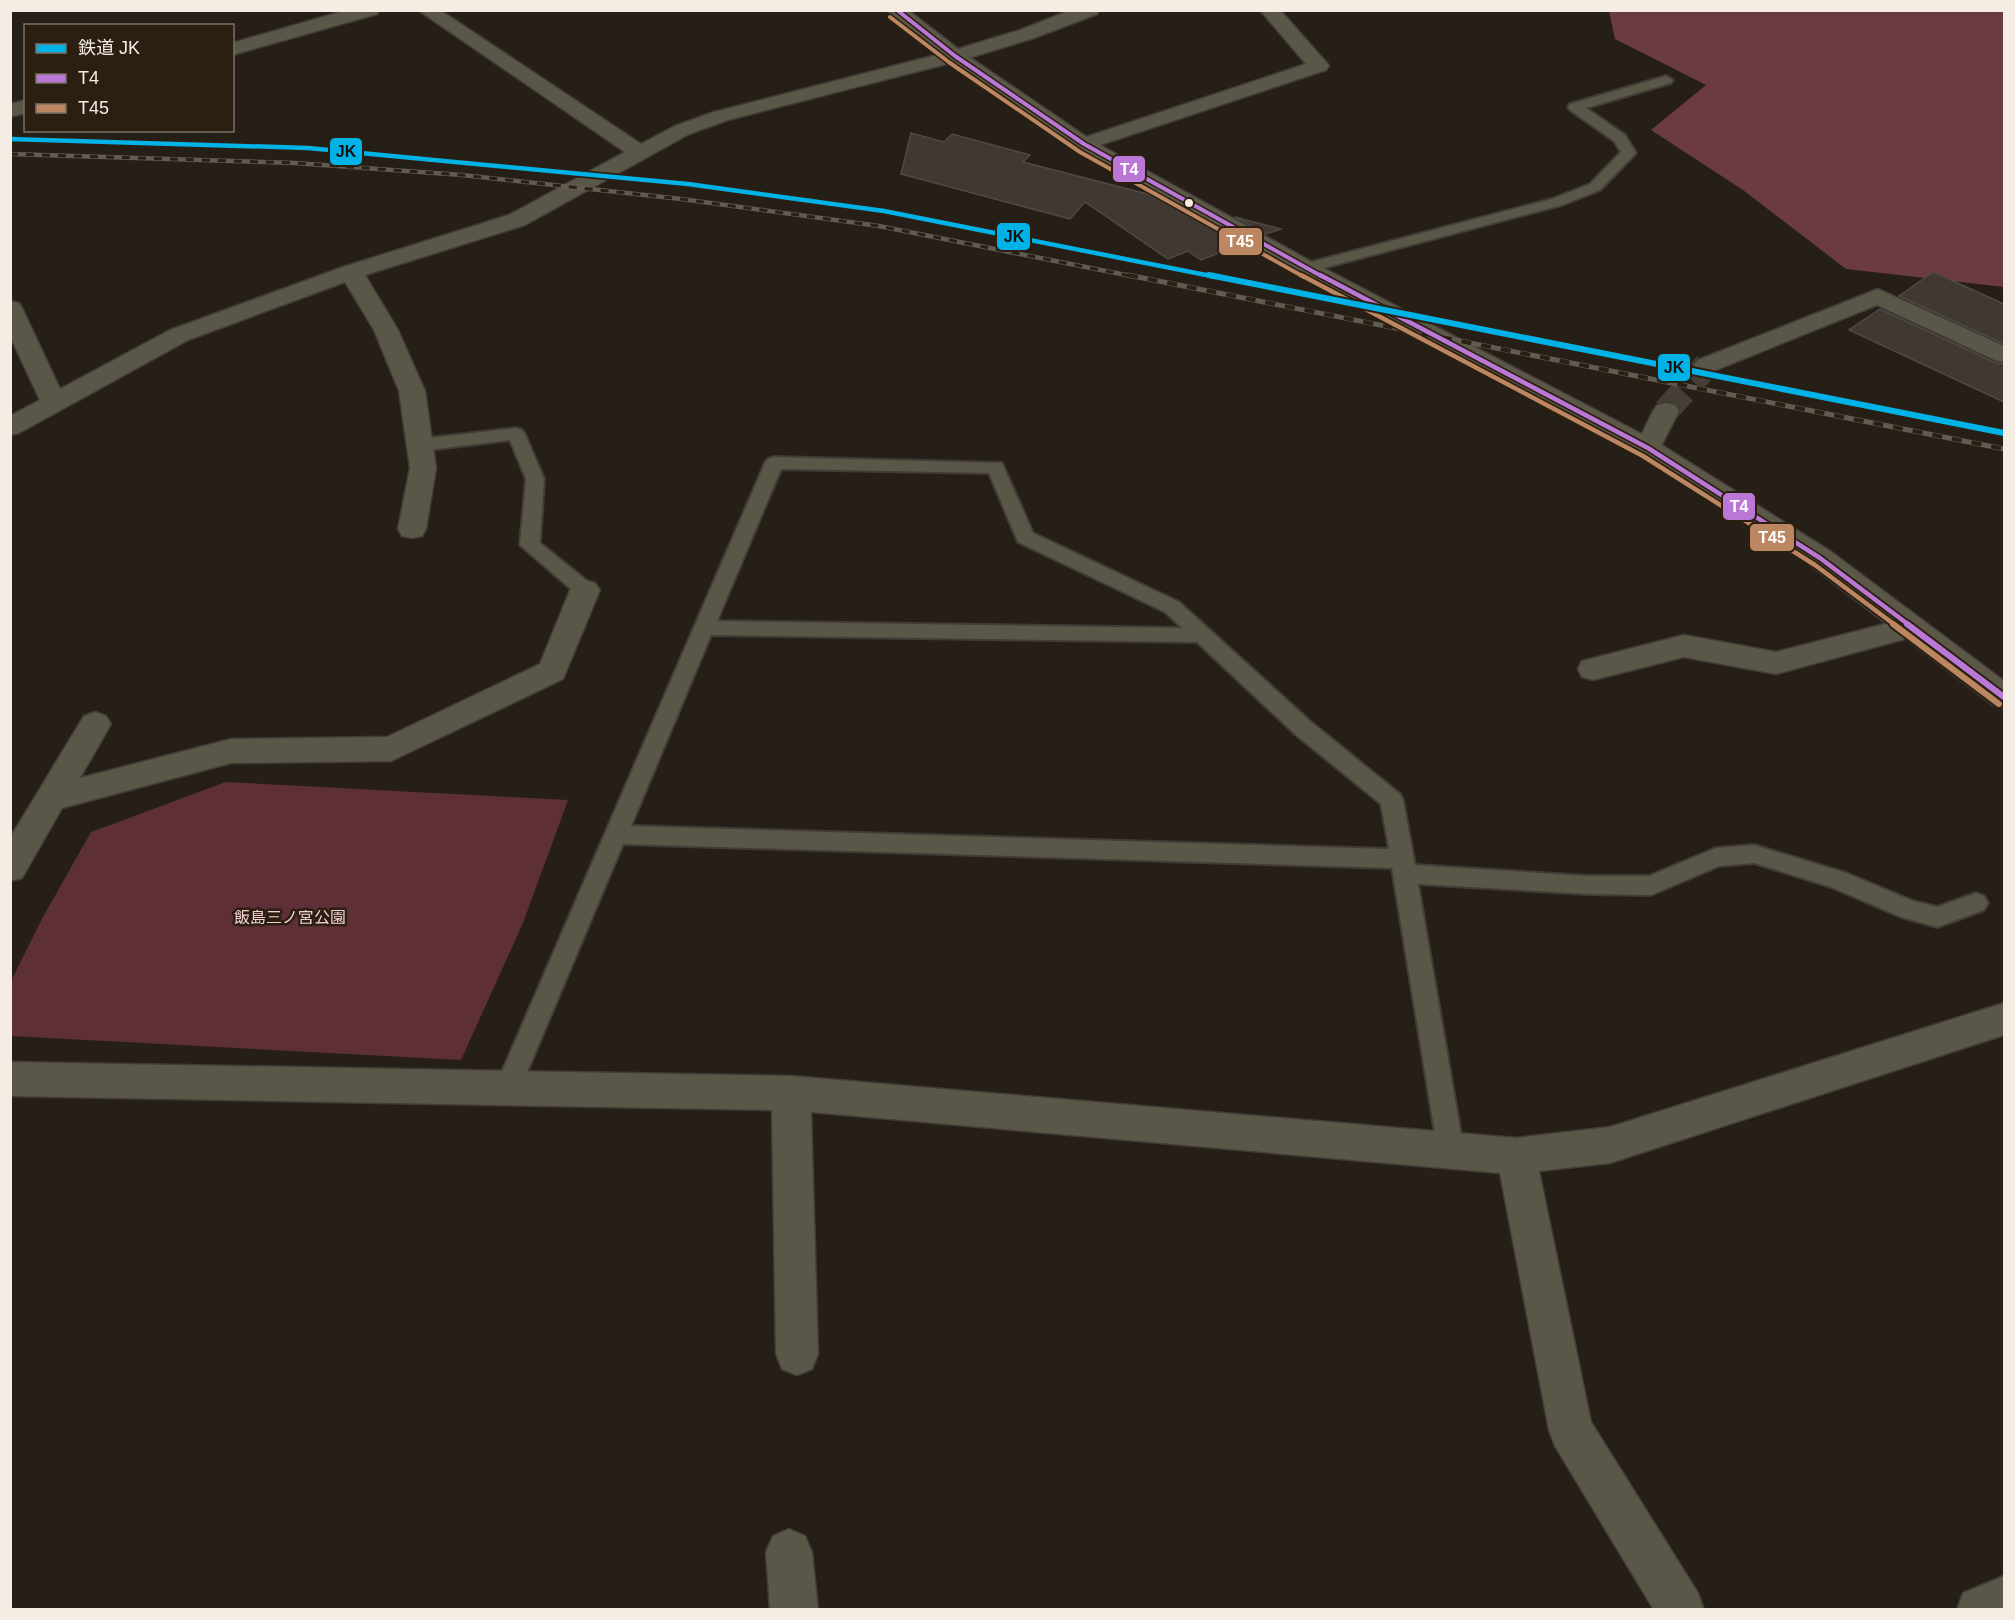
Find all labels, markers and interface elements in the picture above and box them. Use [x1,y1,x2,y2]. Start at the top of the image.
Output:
legend [24,24,234,132]
text: 鉄道 JK [78,38,140,58]
text: T4 [78,68,99,88]
text: T45 [78,98,109,118]
line badge: JK [329,137,363,166]
text: JK [336,143,357,160]
line badge: T4 [1112,155,1146,183]
text: T4 [1120,161,1138,178]
unlabelled marker [1183,197,1195,209]
line badge: JK [996,222,1031,251]
line badge: T45 [1218,227,1263,256]
text: JK [1004,228,1025,245]
text: T45 [1226,233,1254,250]
line badge: JK [1657,353,1691,382]
text: JK [1664,359,1685,376]
line badge: T4 [1722,492,1756,521]
text: T4 [1730,498,1748,515]
line badge: T45 [1749,523,1795,552]
text: T45 [1758,529,1786,546]
park label: 飯島三ノ宮公園 [234,909,346,926]

